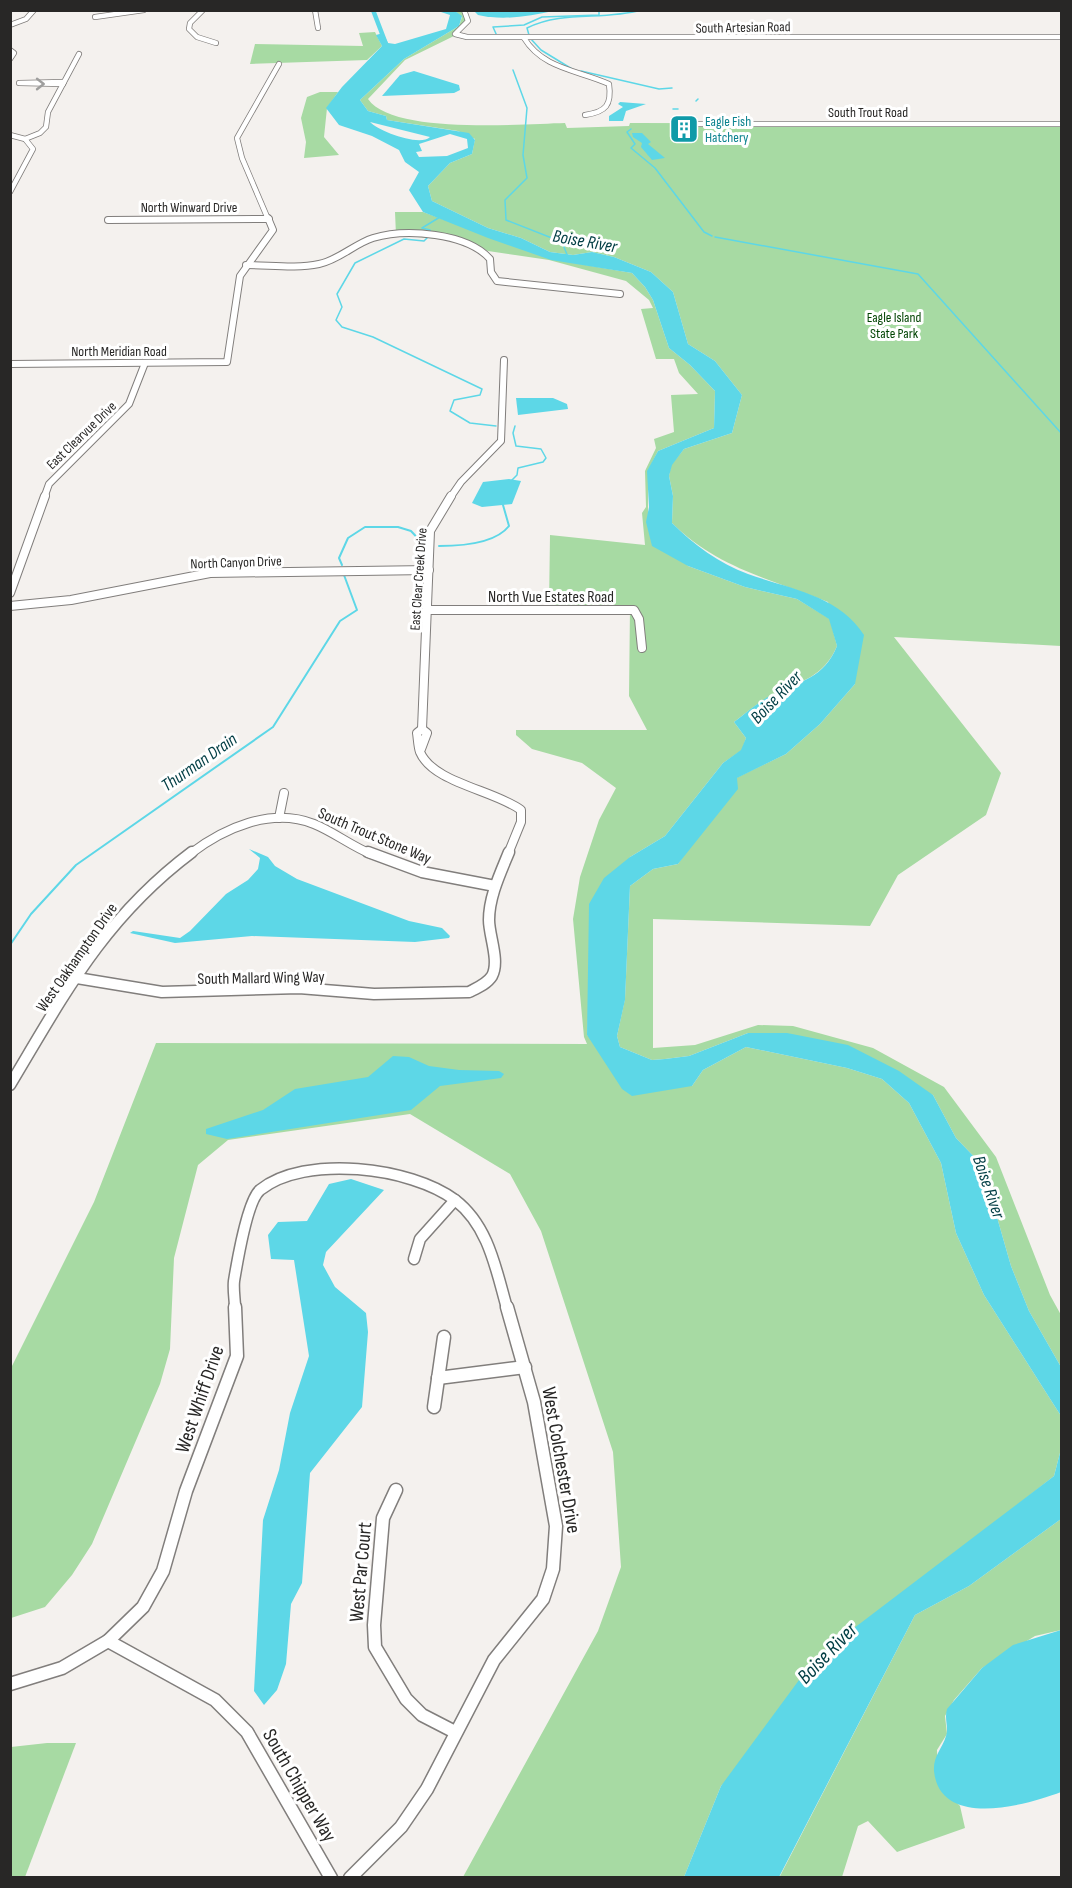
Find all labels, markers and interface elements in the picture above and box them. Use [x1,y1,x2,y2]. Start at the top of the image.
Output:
street label: South Artesian Road [695,18,791,37]
one-way arrow [35,78,44,90]
street label: South Trout Road [828,104,908,121]
building icon: Eagle Fish Hatchery [668,113,700,145]
place label: Eagle Fish Hatchery [705,113,751,146]
street label: North Winward Drive [141,199,237,216]
water label: Boise River [551,226,620,258]
park label: Eagle Island State Park [867,309,921,342]
street label: North Meridian Road [71,343,167,360]
street label: East Clearvue Drive [43,398,120,473]
street label: East Clear Creek Drive [406,527,431,631]
street label: North Canyon Drive [190,552,282,573]
street label: North Vue Estates Road [488,588,614,607]
water label: Boise River [746,666,807,728]
water label: Thurman Drain [157,728,242,796]
street label: South Trout Stone Way [315,804,434,869]
street label: West Oakhampton Drive [33,900,122,1016]
street label: South Mallard Wing Way [197,968,325,989]
water label: Boise River [968,1153,1009,1222]
street label: West Whiff Drive [170,1342,230,1456]
street label: West Colchester Drive [536,1385,586,1535]
street label: West Par Court [345,1521,377,1623]
water label: Boise River [792,1617,863,1689]
street label: South Chipper Way [257,1725,341,1846]

